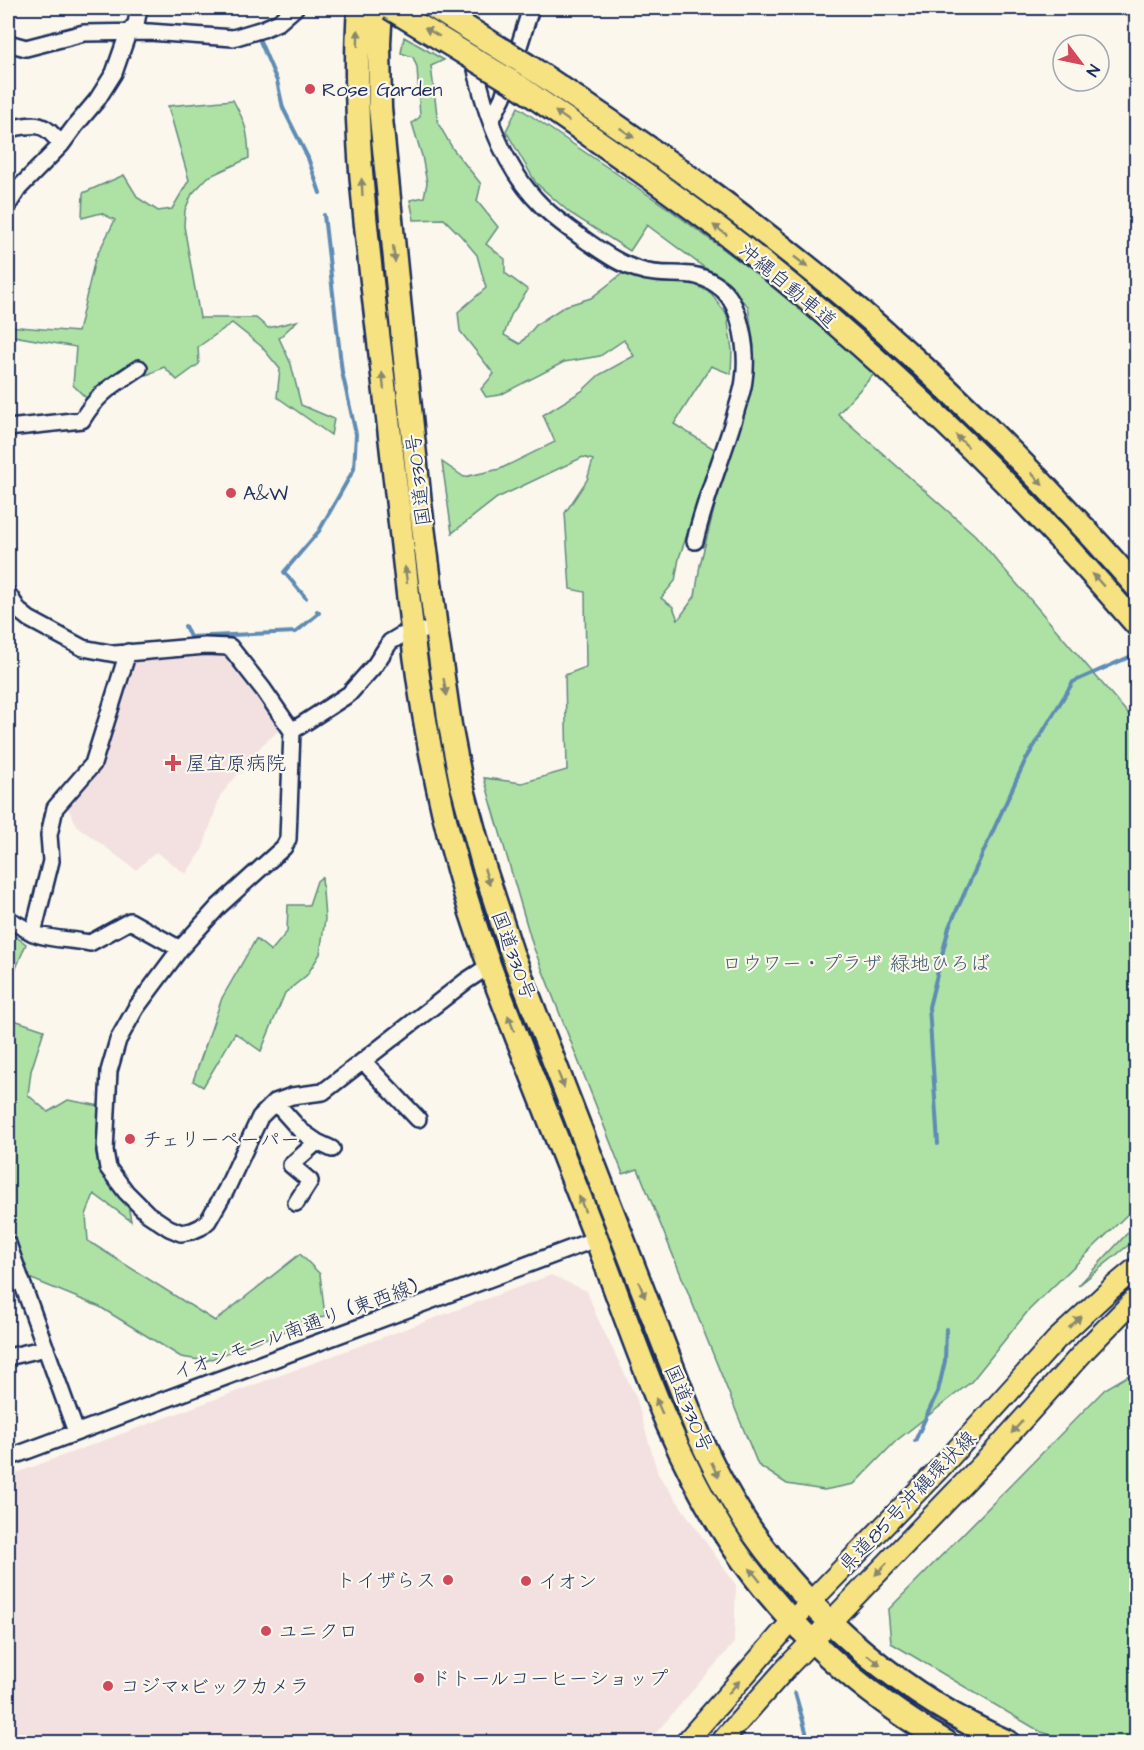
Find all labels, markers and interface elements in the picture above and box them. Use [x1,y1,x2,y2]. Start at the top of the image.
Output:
one-way arrow [423,27,440,37]
one-way arrow [353,28,362,47]
north arrow [1051,33,1111,93]
text: N [1081,60,1105,81]
place label: Rose Garden [322,76,443,104]
marker: Rose Garden [303,82,317,96]
one-way arrow [554,110,570,122]
one-way arrow [619,127,635,139]
one-way arrow [358,178,367,197]
one-way arrow [713,224,728,236]
street label: 沖縄自動車道 [732,236,842,335]
one-way arrow [389,245,399,264]
one-way arrow [793,256,808,268]
one-way arrow [379,372,388,391]
street label: 国道330号 [399,432,439,528]
one-way arrow [955,434,969,448]
one-way arrow [1030,471,1044,486]
place label: A&W [243,480,288,508]
marker: A&W [224,486,238,500]
one-way arrow [401,565,411,584]
one-way arrow [1092,573,1105,588]
one-way arrow [440,677,449,696]
place label: 屋宜原病院 [186,750,286,778]
marker: 屋宜原病院 [164,754,182,772]
one-way arrow [483,868,492,886]
street label: 国道330号 [484,907,542,1004]
park label: ロウワー・プラザ 緑地ひろば [722,950,990,978]
one-way arrow [506,1013,516,1031]
one-way arrow [556,1071,566,1089]
place label: チェリーペーパー [142,1126,300,1154]
marker: チェリーペーパー [123,1132,137,1146]
one-way arrow [577,1195,587,1213]
street label: イオンモール南通り (東西線) [169,1272,422,1387]
one-way arrow [637,1281,647,1299]
one-way arrow [1068,1315,1083,1329]
street label: 国道330号 [657,1360,719,1457]
one-way arrow [654,1397,663,1415]
one-way arrow [1010,1419,1024,1434]
street label: 県道85号沖縄環状線 [833,1425,983,1579]
one-way arrow [711,1462,720,1479]
one-way arrow [875,1561,888,1576]
place label: トイザらス [336,1567,436,1595]
one-way arrow [748,1567,761,1583]
place label: イオン [538,1568,597,1596]
marker: トイザらス [441,1573,455,1587]
marker: イオン [519,1574,533,1588]
place label: ユニクロ [278,1618,358,1646]
marker: ユニクロ [259,1624,273,1638]
one-way arrow [867,1653,882,1665]
place label: ドトールコーヒーショップ [431,1665,668,1693]
marker: ドトールコーヒーショップ [412,1671,426,1685]
place label: コジマ×ビックカメラ [120,1673,309,1701]
marker: コジマ×ビックカメラ [101,1679,115,1693]
one-way arrow [727,1680,740,1695]

